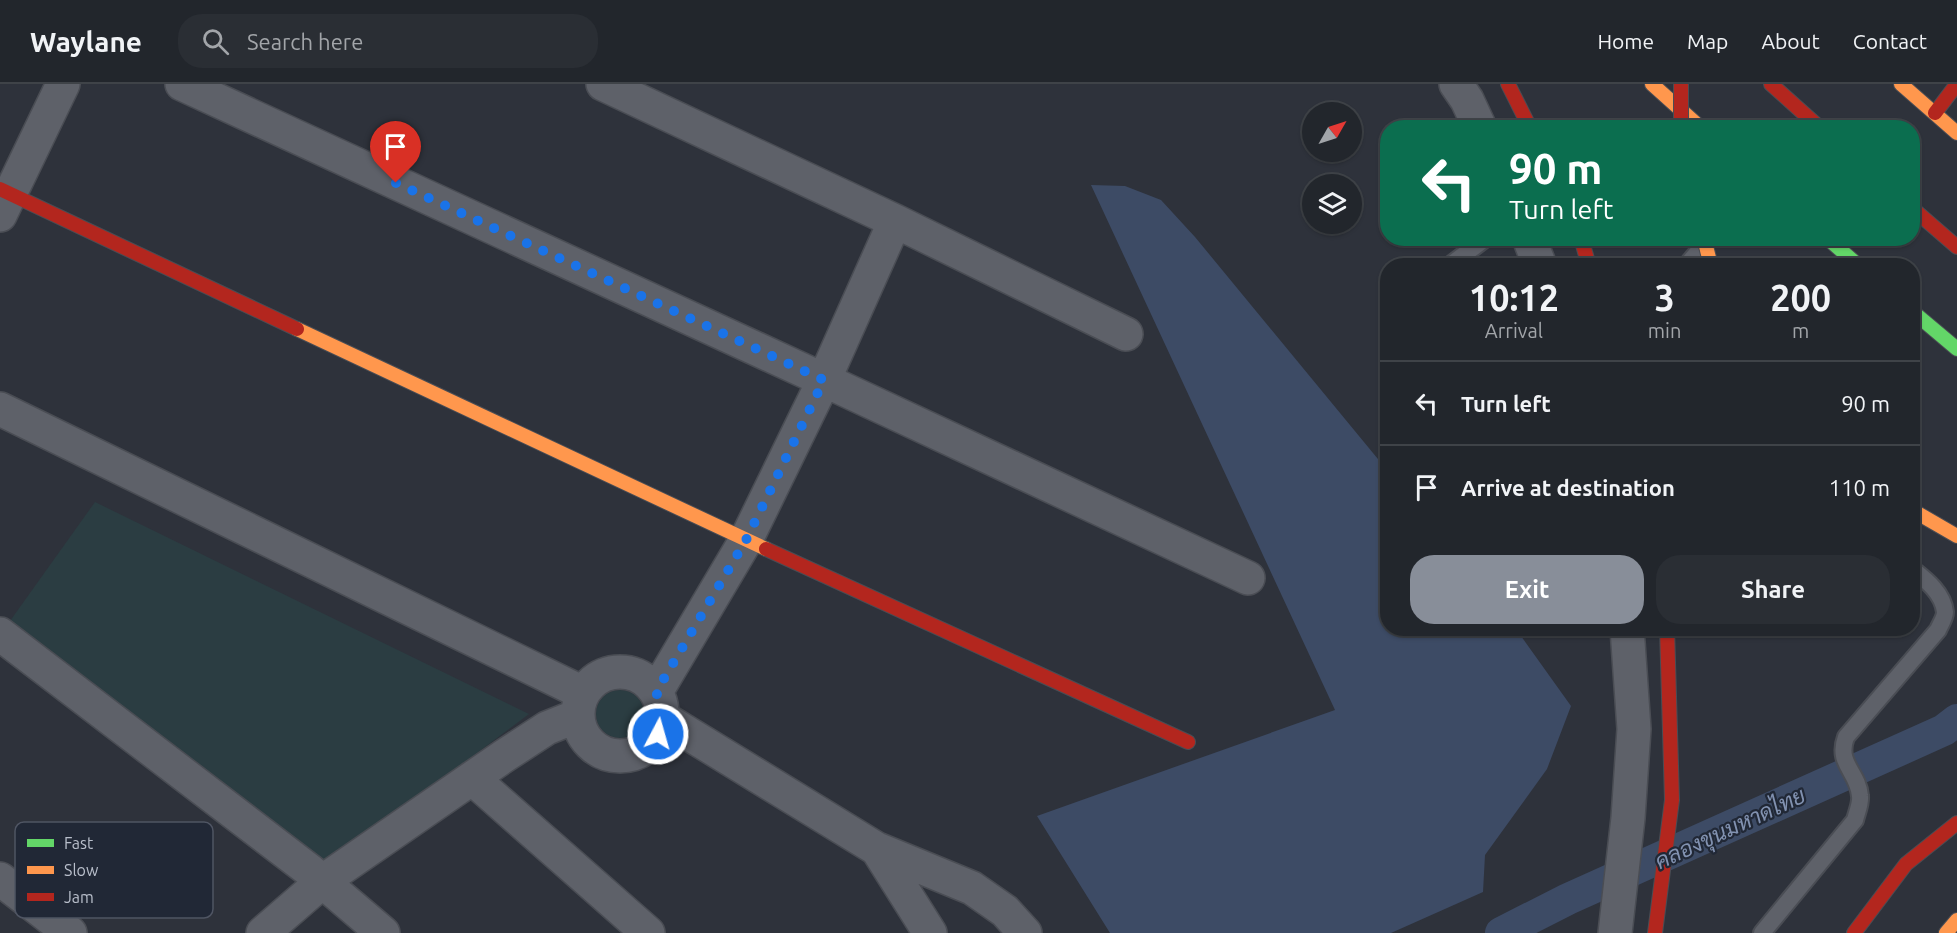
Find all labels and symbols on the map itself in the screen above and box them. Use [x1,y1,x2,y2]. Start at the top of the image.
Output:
north arrow [1302,102,1362,162]
pin [370,121,421,183]
position arrow [626,702,690,766]
water label: คลองขุนมหาดไทย [1650,781,1811,877]
legend [15,822,213,918]
text: Fast [64,834,94,852]
text: Slow [64,861,99,879]
text: Jam [64,888,94,906]

